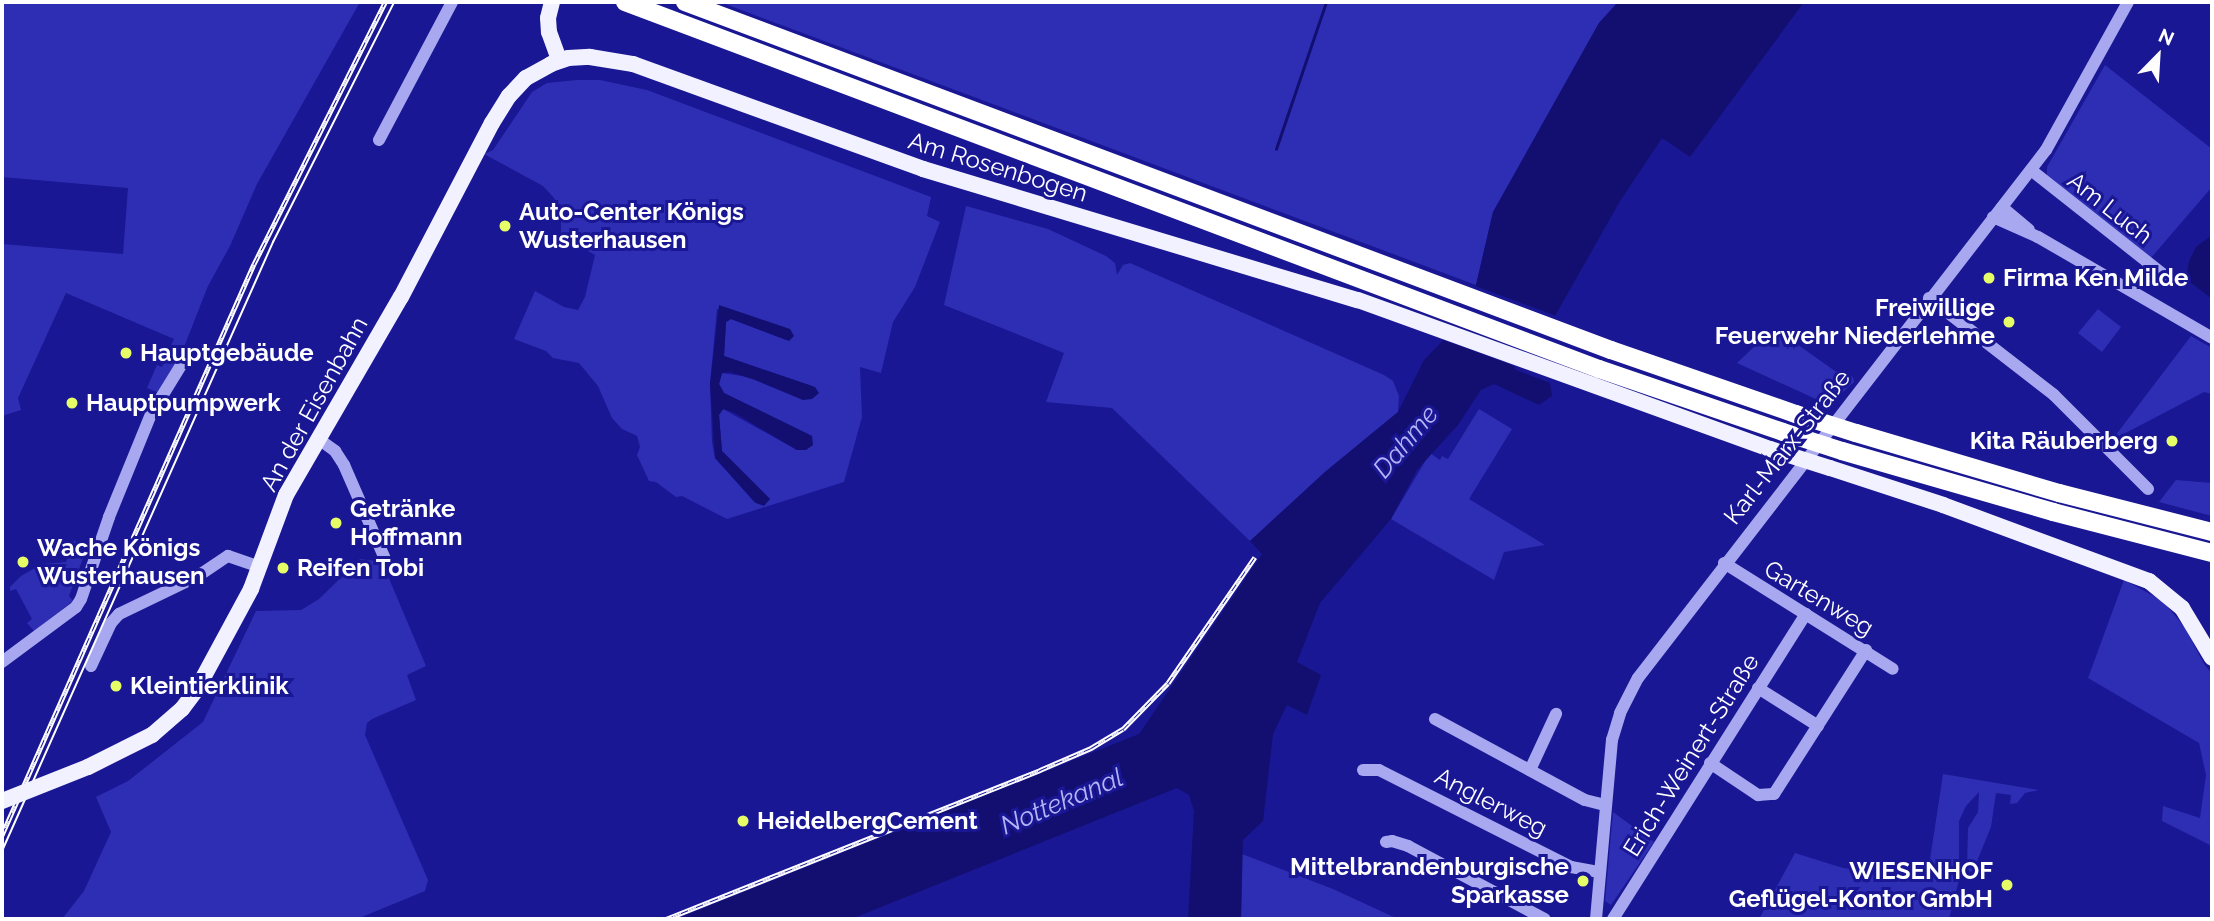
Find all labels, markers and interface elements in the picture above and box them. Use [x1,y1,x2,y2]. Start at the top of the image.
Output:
north arrow [2123,21,2193,91]
text: N [2155,24,2178,50]
street label: Am Rosenbogen [905,126,1091,208]
street label: Am Luch [2062,166,2158,250]
place label: Auto-Center Königs Wusterhausen [519,198,744,254]
marker: Auto-Center Königs Wusterhausen [497,218,513,234]
place label: Firma Ken Milde [2003,264,2188,292]
marker: Firma Ken Milde [1981,270,1997,286]
place label: Freiwillige Feuerwehr Niederlehme [1714,294,1995,350]
street label: An der Eisenbahn [254,312,374,496]
marker: Freiwillige Feuerwehr Niederlehme [2001,314,2017,330]
place label: Hauptgebäude [140,339,314,367]
marker: Hauptgebäude [118,345,134,361]
street label: Karl-Marx-Straße [1718,364,1856,530]
place label: Hauptpumpwerk [86,389,281,417]
marker: Hauptpumpwerk [64,395,80,411]
water label: Dahme [1367,400,1445,484]
place label: Kita Räuberberg [1970,427,2158,455]
marker: Kita Räuberberg [2164,433,2180,449]
place label: Getränke Hoffmann [350,495,463,551]
marker: Getränke Hoffmann [328,515,344,531]
place label: Wache Königs Wusterhausen [37,534,204,590]
marker: Wache Königs Wusterhausen [15,554,31,570]
place label: Reifen Tobi [297,554,425,582]
street label: Gartenweg [1759,554,1879,642]
marker: Reifen Tobi [275,560,291,576]
street label: Erich-Weinert-Straße [1617,649,1765,861]
place label: Kleintierklinik [130,672,289,700]
marker: Kleintierklinik [108,678,124,694]
street label: Anglerweg [1430,761,1552,843]
water label: Nottekanal [996,762,1128,842]
place label: HeidelbergCement [757,807,978,835]
marker: HeidelbergCement [735,813,751,829]
place label: Mittelbrandenburgische Sparkasse [1290,853,1569,909]
place label: WIESENHOF Geflügel-Kontor GmbH [1728,857,1993,913]
marker: Mittelbrandenburgische Sparkasse [1575,873,1591,889]
marker: WIESENHOF Geflügel-Kontor GmbH [1999,877,2015,893]

